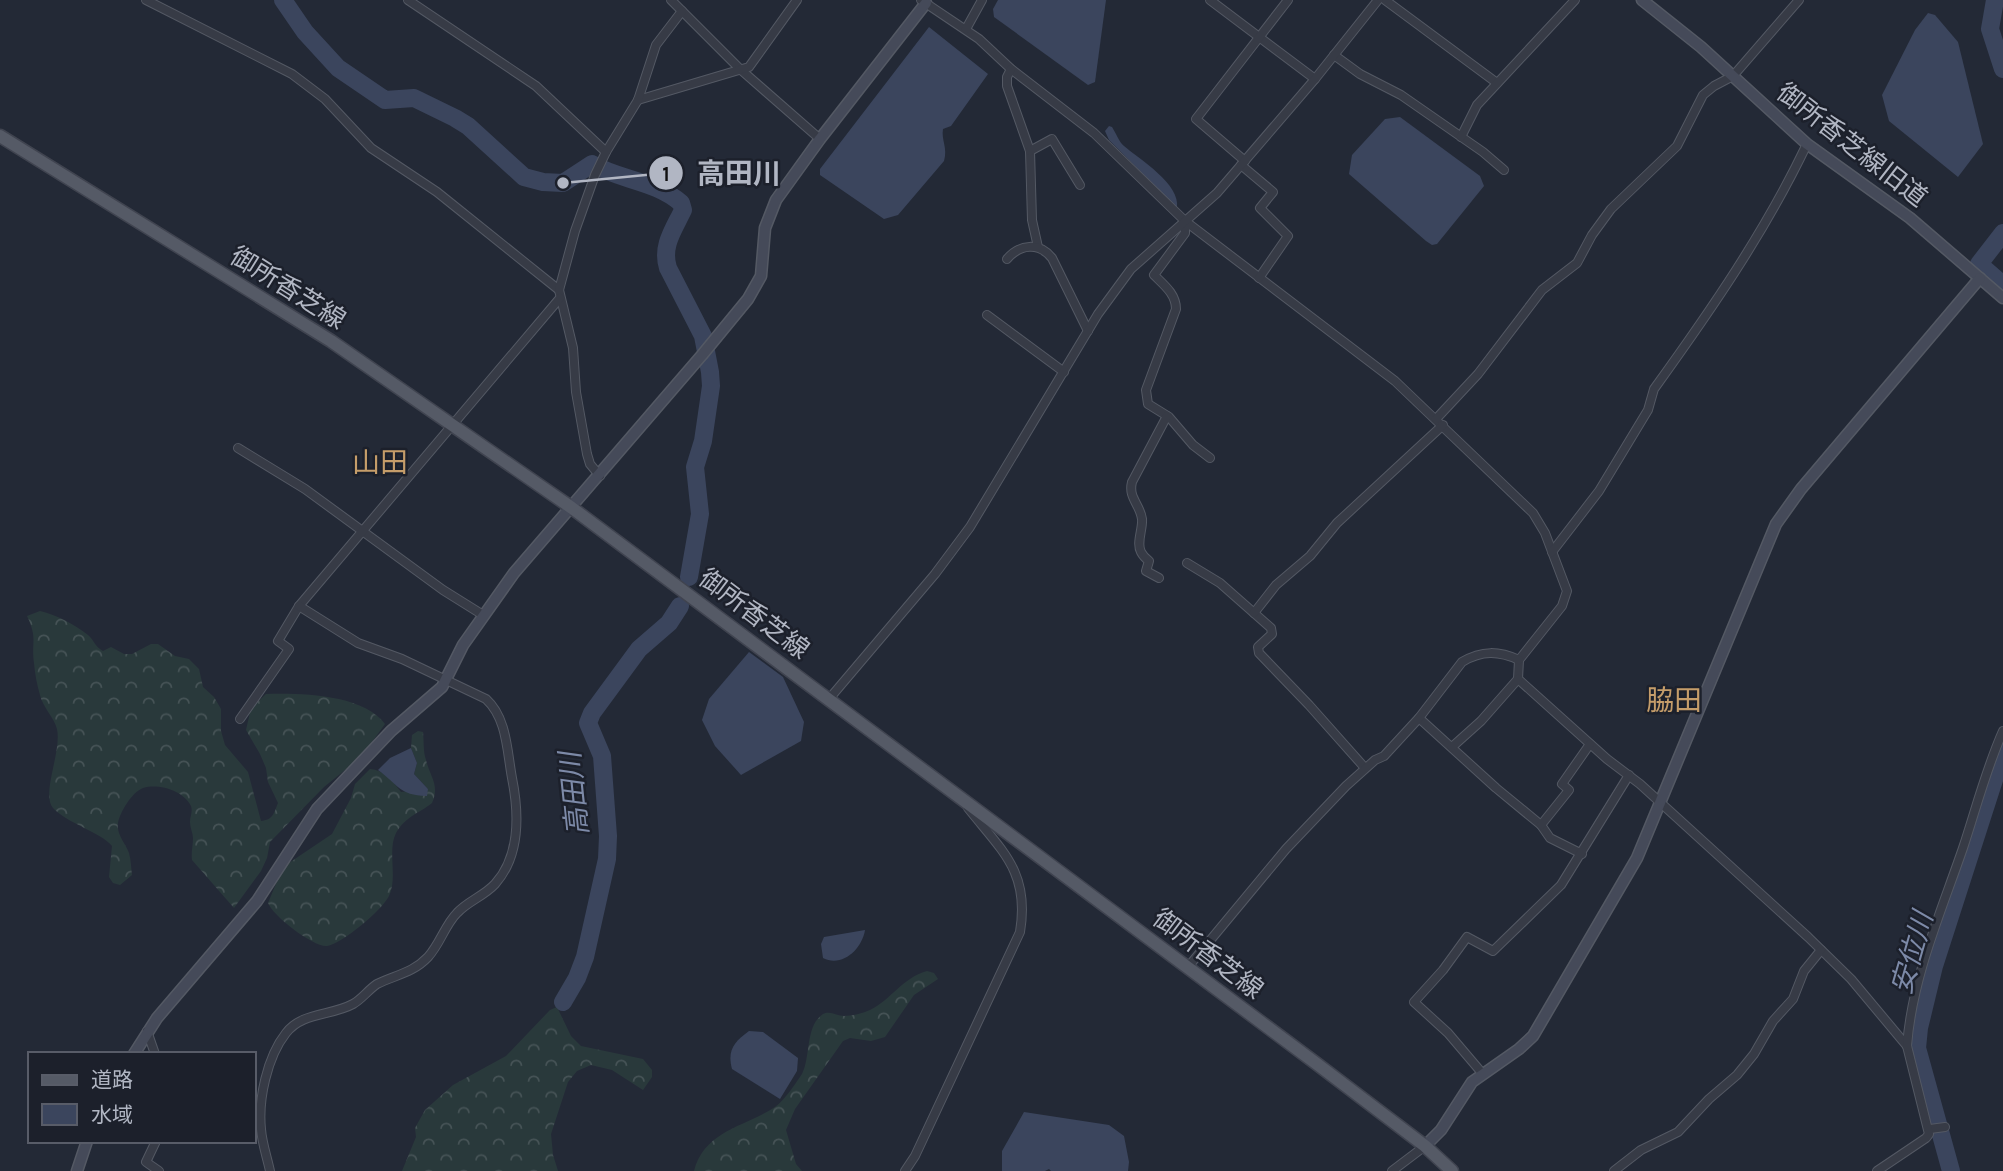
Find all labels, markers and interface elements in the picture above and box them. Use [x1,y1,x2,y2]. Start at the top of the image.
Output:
street label: 御所香芝線旧道 [1771,77,1933,213]
callout: 高田川 [648,149,795,198]
text: 高田川 [697,157,781,190]
text: 1 [662,162,670,186]
street label: 御所香芝線 [225,240,351,336]
district label: 山田 [352,446,408,479]
street label: 御所香芝線 [693,562,815,666]
district label: 脇田 [1646,684,1702,717]
water label: 高田川 [553,748,595,838]
street label: 御所香芝線 [1147,902,1269,1006]
water label: 安位川 [1885,905,1940,998]
legend [28,1052,256,1143]
text: 道路 [91,1068,133,1092]
text: 水域 [91,1103,133,1127]

